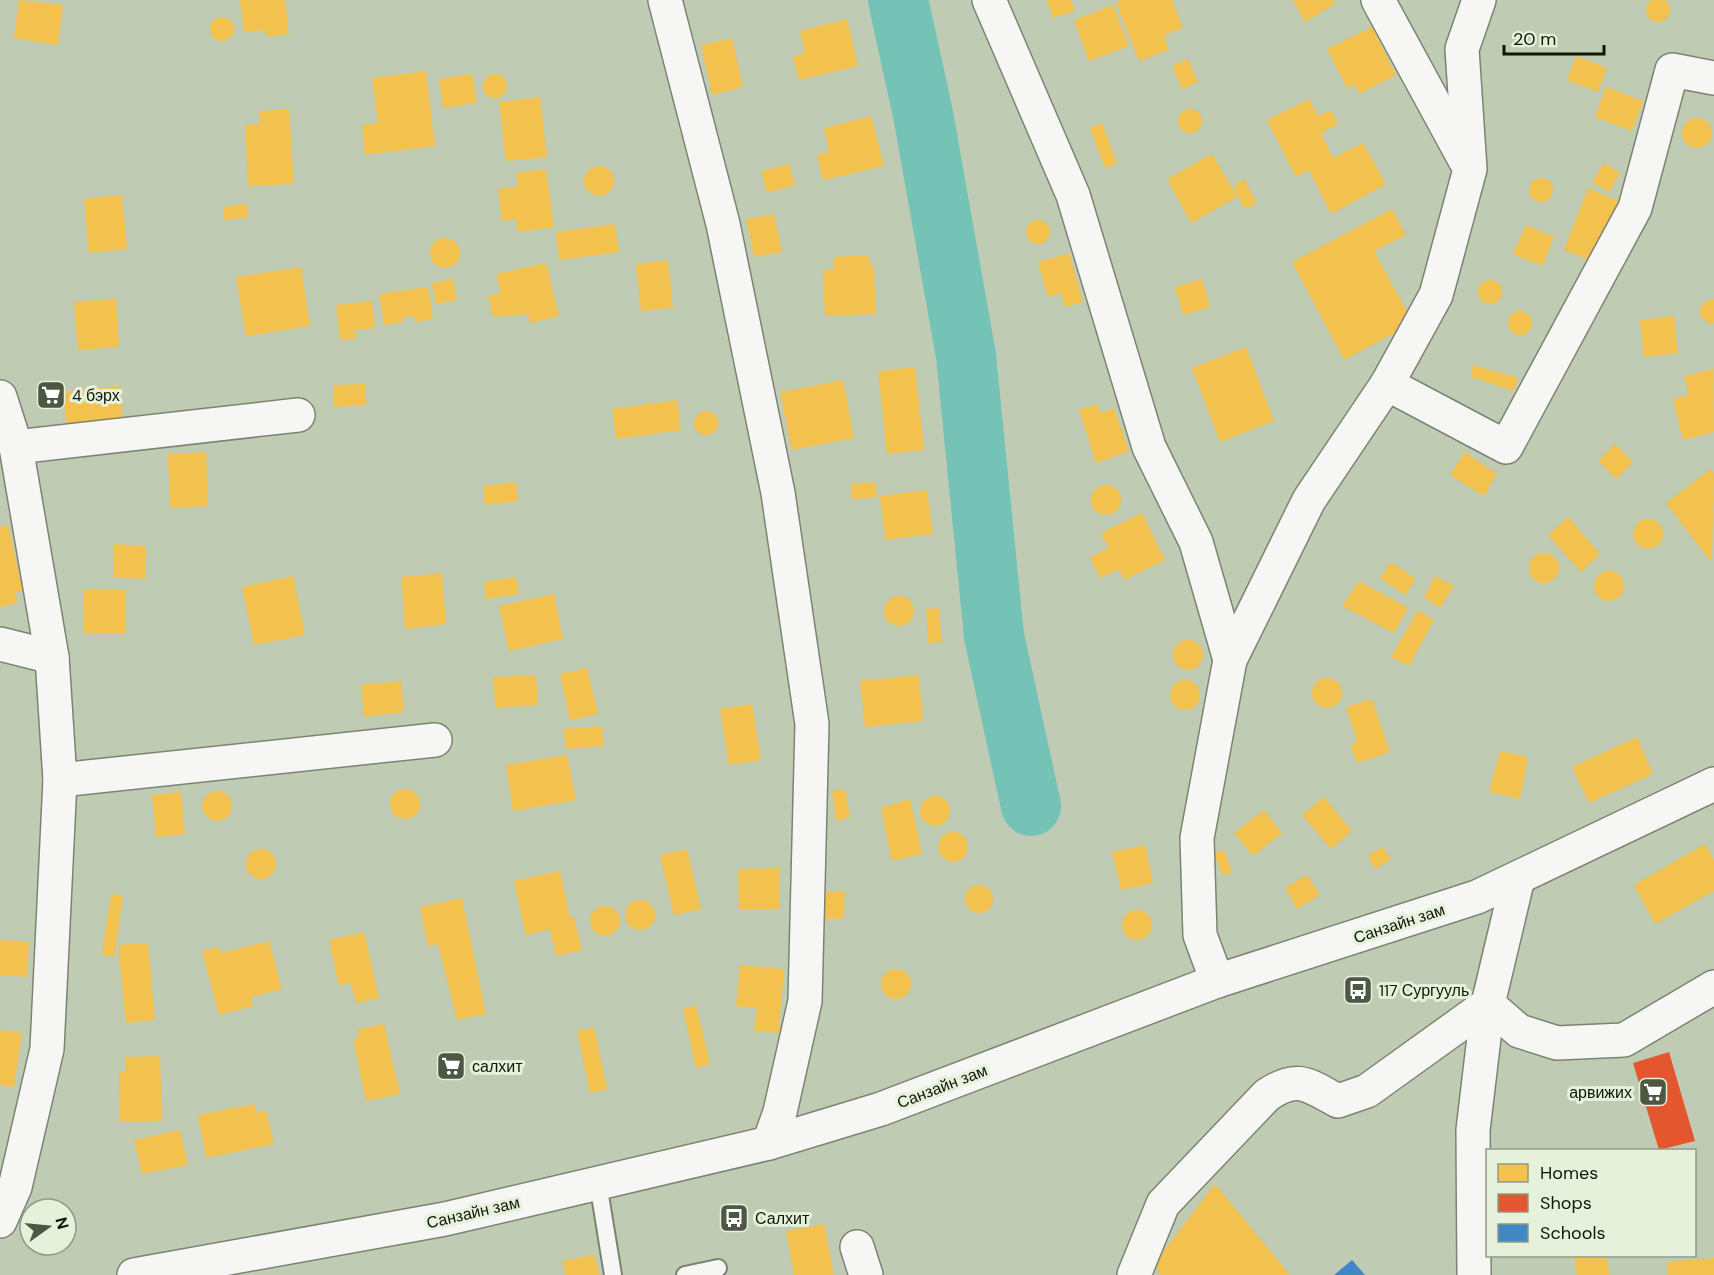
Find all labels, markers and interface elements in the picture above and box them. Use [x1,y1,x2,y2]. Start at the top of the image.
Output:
scale bar [1504,18,1604,56]
text: 20 m [1513,27,1556,51]
supermarket icon: 4 бэрх [35,379,67,411]
place label: 4 бэрх [72,385,120,406]
street label: Санзайн зам [1351,899,1448,948]
bus stop icon: 117 Сургууль [1342,974,1374,1006]
place label: 117 Сургууль [1379,980,1469,1001]
supermarket icon: салхит [435,1050,467,1082]
place label: салхит [472,1056,523,1077]
street label: Санзайн зам [894,1060,990,1113]
supermarket icon: арвижих [1637,1076,1669,1108]
place label: арвижих [1569,1082,1632,1103]
legend [1486,1149,1696,1257]
text: Homes [1540,1161,1598,1185]
text: Shops [1540,1191,1592,1215]
street label: Санзайн зам [424,1192,522,1233]
north arrow [18,1197,78,1257]
bus stop icon: Салхит [718,1202,750,1234]
place label: Салхит [755,1208,810,1229]
text: N [50,1215,74,1232]
text: Schools [1540,1221,1605,1245]

